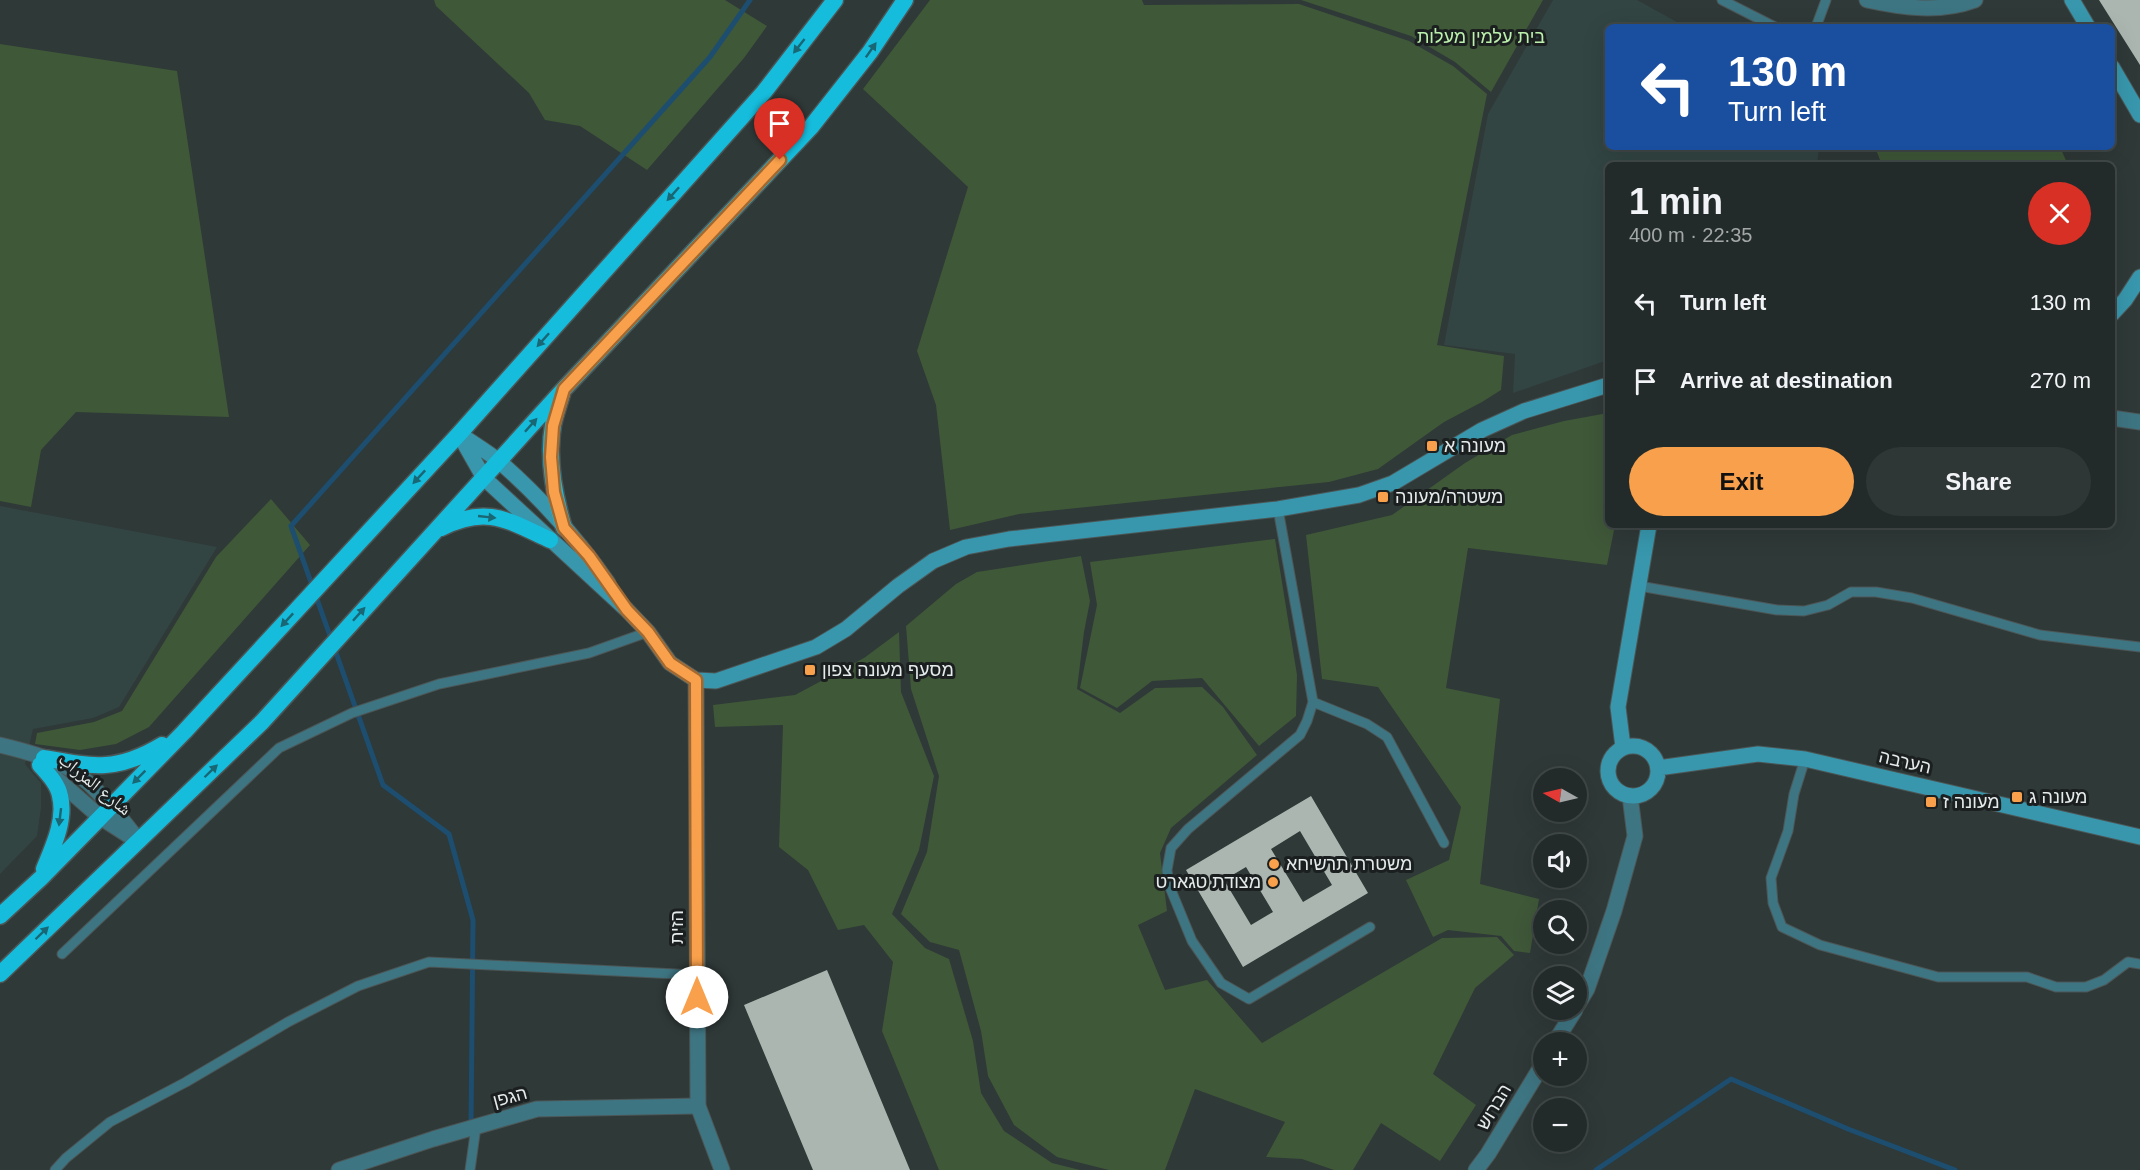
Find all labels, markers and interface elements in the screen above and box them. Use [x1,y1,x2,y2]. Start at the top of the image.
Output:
park label: בית עלמין מעלות [1417,27,1545,47]
one-way arrow [794,39,806,54]
one-way arrow [865,43,877,59]
icon: left [1629,48,1707,126]
text: 130 m [1728,48,1847,95]
text: Turn left [1728,97,1826,127]
pin [754,98,805,160]
icon: arrive [763,107,796,140]
text: 1 min [1629,181,1723,222]
button: close [2028,182,2091,245]
one-way arrow [667,186,680,201]
text: 400 m · 22:35 [1629,224,1752,246]
icon: left [1629,287,1662,320]
text: Turn left [1680,290,1766,315]
text: 130 m [2030,290,2091,315]
one-way arrow [537,332,550,347]
icon: arrive [1629,365,1662,398]
text: Arrive at destination [1680,368,1893,393]
text: 270 m [2030,368,2091,393]
one-way arrow [524,418,537,433]
place label: מעונה א [1444,436,1506,456]
marker: מעונה א [1425,439,1439,453]
button: Exit [1629,447,1854,516]
button: Share [1866,447,2091,516]
one-way arrow [412,469,426,484]
place label: משטרה/מעונה [1395,487,1503,507]
marker: משטרה/מעונה [1376,490,1390,504]
one-way arrow [477,512,496,522]
one-way arrow [352,607,365,622]
one-way arrow [281,612,294,627]
place label: מסעף מעונה צפון [822,660,954,680]
marker: מסעף מעונה צפון [803,663,817,677]
street label: הערבה [1877,746,1933,778]
street label: شارع المزراب [54,749,135,820]
one-way arrow [203,765,217,779]
north arrow [1533,768,1587,822]
map controls [1533,768,1587,1152]
one-way arrow [132,770,146,784]
place label: מעונה ג [2029,787,2087,807]
marker: מעונה ג [2010,790,2024,804]
place label: מעונה ז [1943,792,2000,812]
marker: מעונה ז [1924,795,1938,809]
one-way arrow [55,807,64,826]
button: sound [1533,834,1587,888]
place label: משטרת תרשיחא [1286,854,1412,874]
marker: משטרת תרשיחא [1267,857,1281,871]
place label: מצודת טגארט [1156,872,1261,892]
marker: מצודת טגארט [1266,875,1280,889]
button: search [1533,900,1587,954]
street label: הזית [667,910,687,944]
one-way arrow [35,927,49,941]
position arrow [665,965,729,1029]
button: layers [1533,966,1587,1020]
button: + [1533,1032,1587,1086]
street label: הברוש [1473,1081,1515,1133]
street label: הגפן [491,1083,529,1111]
button: − [1533,1098,1587,1152]

